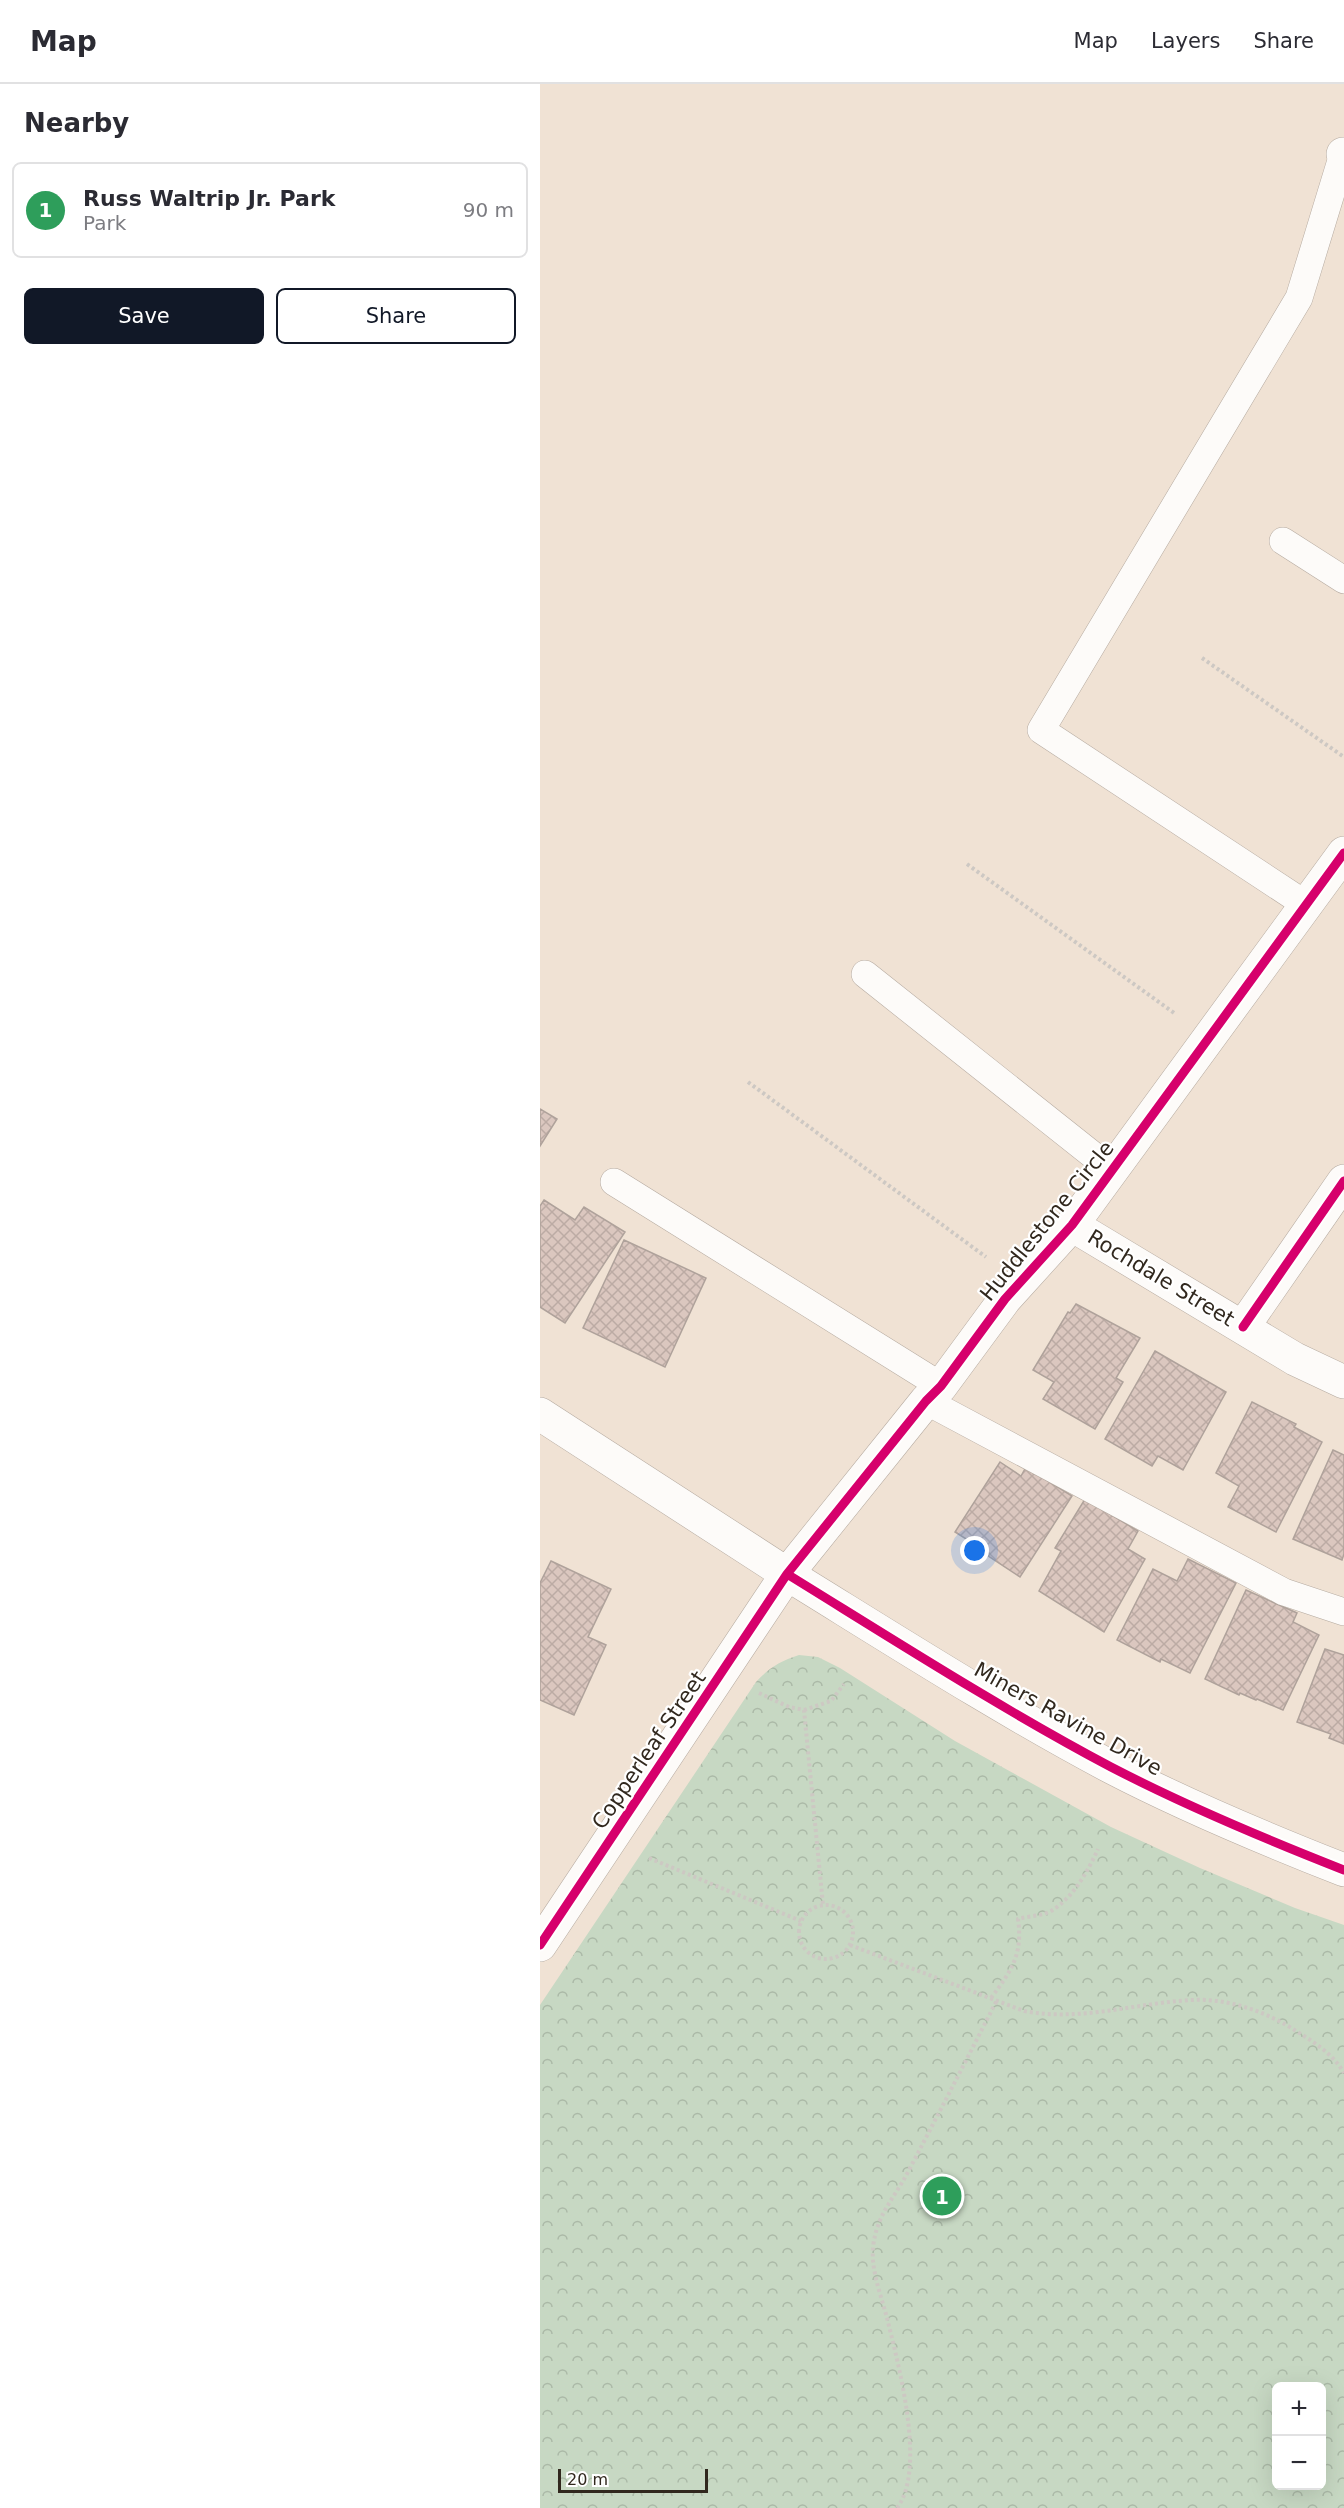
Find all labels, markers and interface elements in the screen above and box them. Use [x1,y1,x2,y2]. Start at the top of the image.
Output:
text: Map [30,25,97,58]
text: Map [1074,29,1118,53]
text: Layers [1151,29,1220,53]
text: Share [1253,29,1314,53]
text: Nearby [24,108,129,138]
text: Russ Waltrip Jr. Park [83,186,335,211]
text: 1 [39,198,52,222]
text: 90 m [463,198,514,222]
text: Park [83,211,126,235]
button: Save [24,288,264,344]
button: Share [276,288,516,344]
street label: Huddlestone Circle [975,1136,1119,1306]
street label: Rochdale Street [1083,1225,1239,1331]
your location [960,1536,989,1565]
street label: Miners Ravine Drive [970,1657,1166,1781]
street label: Copperleaf Street [587,1667,711,1833]
pin: 1 [922,2174,962,2218]
map controls [1272,2382,1326,2490]
button: + [1272,2382,1326,2436]
button: − [1272,2436,1326,2490]
scale bar [558,2466,708,2494]
text: 20 m [567,2470,608,2489]

